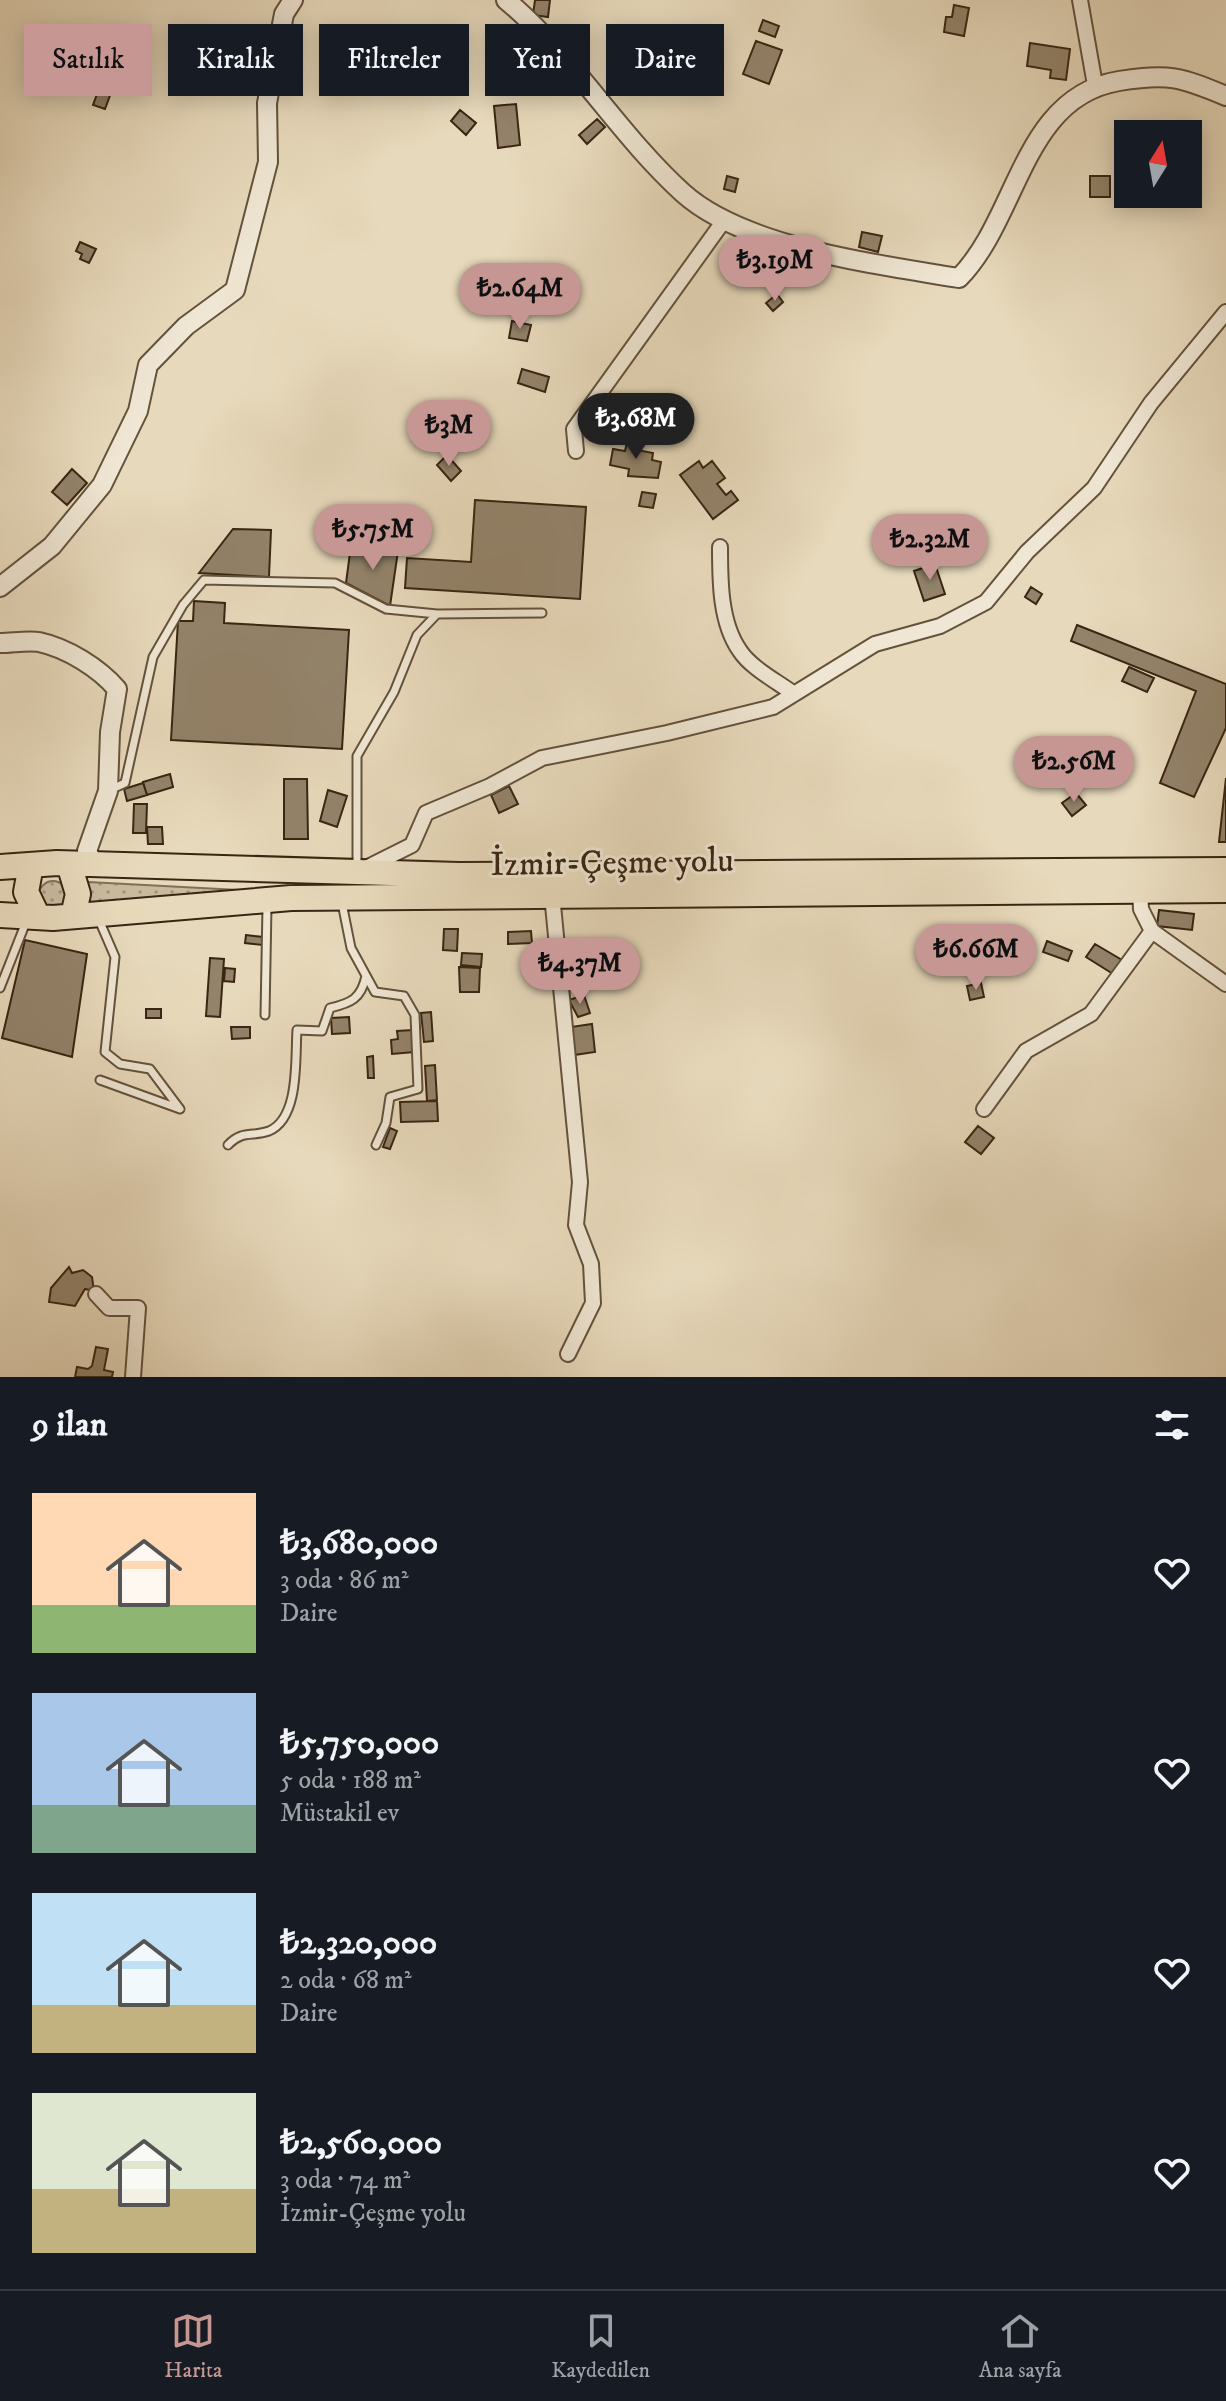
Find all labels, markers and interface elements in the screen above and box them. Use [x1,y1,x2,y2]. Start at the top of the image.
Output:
chip: Satılık [24,24,152,96]
chip: Kiralık [168,24,303,96]
chip: Filtreler [319,24,469,96]
chip: Yeni [485,24,590,96]
chip: Daire [606,24,724,96]
north arrow [1114,120,1202,208]
map controls [1114,120,1202,208]
pin: ₺3.19M [710,235,840,303]
text: ₺3.19M [737,244,813,277]
pin: ₺2.64M [455,263,585,331]
text: ₺2.64M [477,272,563,305]
pin: ₺3.68M [571,393,701,461]
pin: ₺3M [410,400,488,468]
text: ₺3.68M [595,402,677,435]
text: ₺3M [425,409,473,442]
pin: ₺5.75M [308,504,438,572]
text: ₺5.75M [332,513,414,546]
pin: ₺2.32M [865,514,995,582]
text: ₺2.32M [890,523,970,556]
pin: ₺2.56M [1009,736,1139,804]
text: ₺2.56M [1032,745,1116,778]
street label: İzmir-Çeşme yolu [490,840,734,886]
pin: ₺6.66M [911,924,1041,992]
text: ₺6.66M [933,933,1019,966]
pin: ₺4.37M [515,938,645,1006]
text: ₺4.37M [538,947,622,980]
icon: filters [1150,1403,1194,1447]
text: 9 ilan [32,1404,107,1446]
text: ₺3,680,000 [280,1522,438,1564]
icon: home [96,1525,192,1621]
icon: heart [1150,1551,1194,1595]
text: 3 oda · 86 m² [280,1564,409,1597]
text: Daire [280,1597,338,1630]
text: ₺5,750,000 [280,1722,439,1764]
icon: home [96,1725,192,1821]
icon: heart [1150,1751,1194,1795]
text: 5 oda · 188 m² [280,1764,421,1797]
text: Müstakil ev [280,1797,399,1830]
text: ₺2,320,000 [280,1922,437,1964]
icon: home [96,1925,192,2021]
icon: heart [1150,1951,1194,1995]
text: 2 oda · 68 m² [280,1964,412,1997]
text: Daire [280,1997,338,2030]
text: ₺2,560,000 [280,2122,442,2164]
icon: home [96,2125,192,2221]
icon: heart [1150,2151,1194,2195]
text: 3 oda · 74 m² [280,2164,410,2197]
text: İzmir-Çeşme yolu [280,2197,466,2230]
tab: Harita [164,2309,222,2384]
tab: Kaydedilen [551,2309,650,2384]
tab: Ana sayfa [979,2309,1062,2384]

